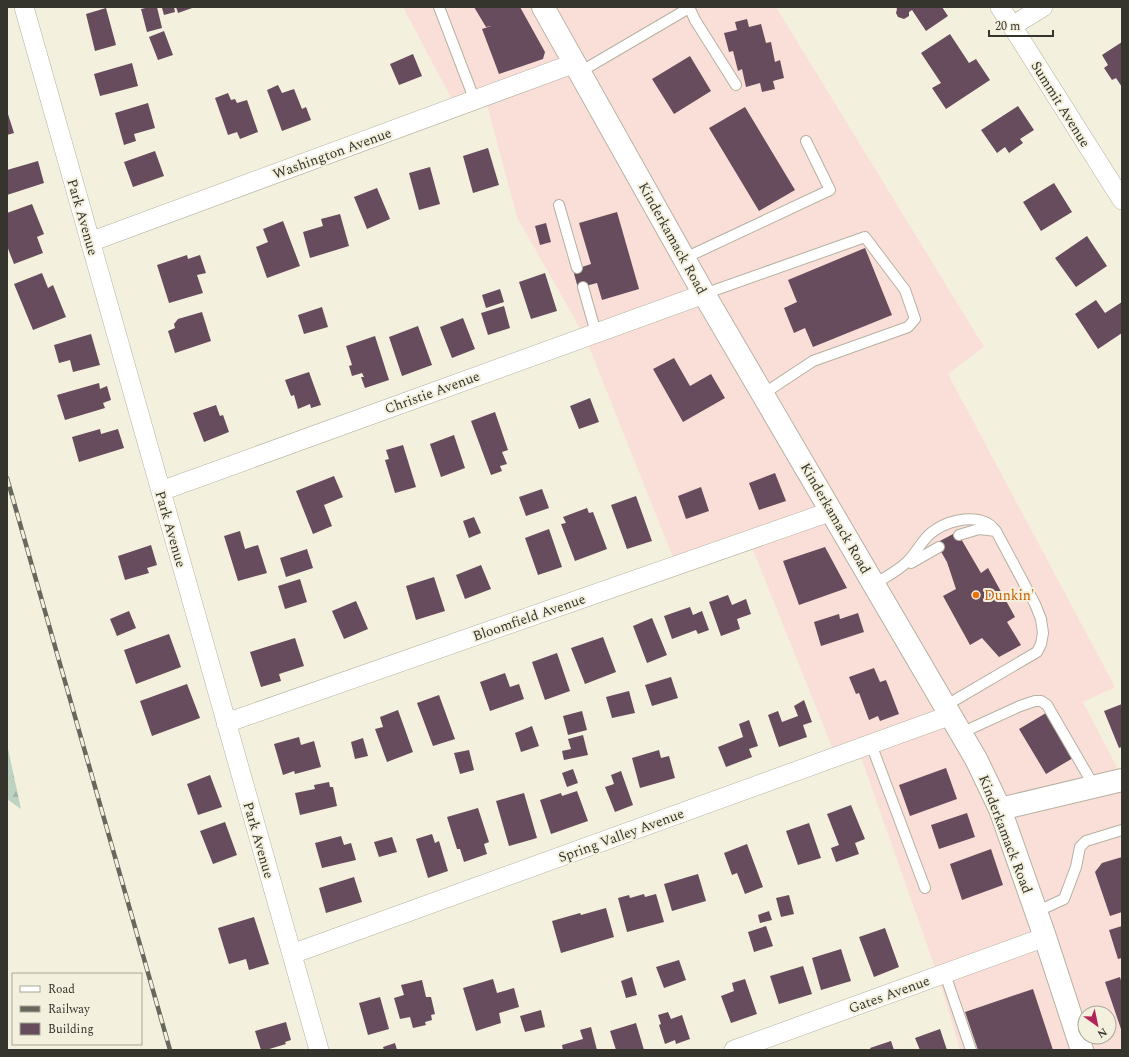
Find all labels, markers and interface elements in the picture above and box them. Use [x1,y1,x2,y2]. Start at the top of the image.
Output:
scale bar [989,12,1053,38]
text: 20 m [995,17,1020,36]
street label: Summit Avenue [1026,57,1096,152]
street label: Washington Avenue [270,122,395,185]
street label: Park Avenue [62,176,104,258]
street label: Kinderkamack Road [633,178,712,298]
street label: Christie Avenue [382,365,483,419]
street label: Kinderkamack Road [795,459,876,578]
street label: Park Avenue [150,488,192,570]
place label: Dunkin' [984,585,1034,606]
street label: Bloomfield Avenue [470,588,589,647]
marker: Dunkin' [971,590,981,600]
street label: Kinderkamack Road [973,772,1038,897]
street label: Park Avenue [238,799,280,881]
street label: Spring Valley Avenue [555,803,687,868]
street label: Gates Avenue [846,970,933,1019]
legend [12,973,142,1045]
text: Road [48,980,75,999]
text: Railway [48,1000,91,1019]
north arrow [1077,1005,1117,1045]
text: Building [48,1020,94,1039]
text: N [1094,1023,1111,1043]

